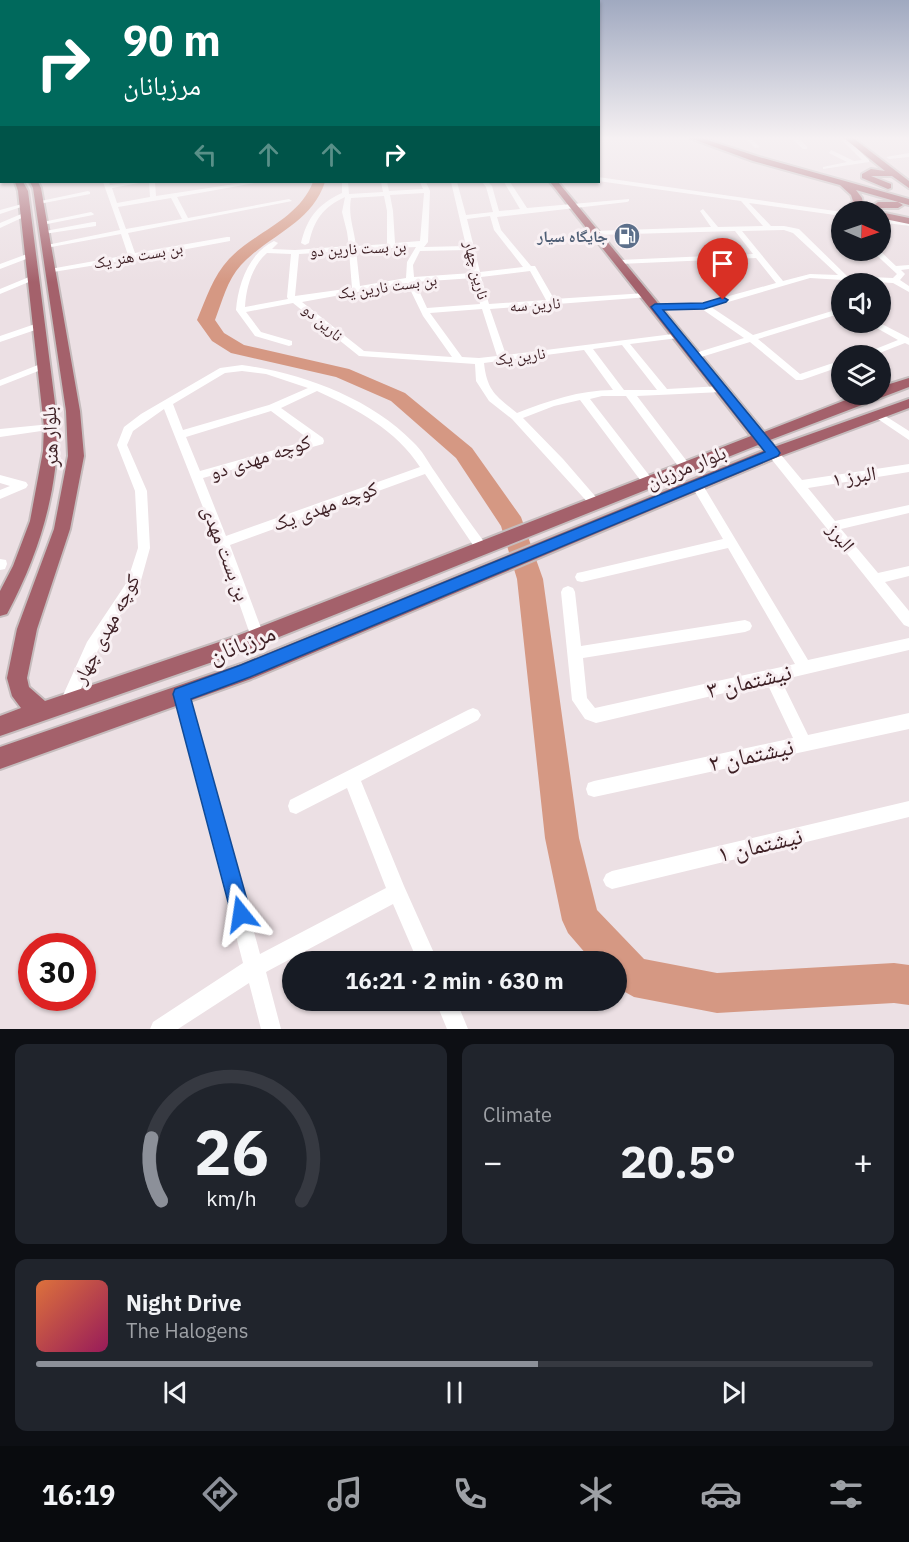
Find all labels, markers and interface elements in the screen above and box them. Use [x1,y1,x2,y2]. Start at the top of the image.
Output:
text: 90 m [123,13,221,68]
icon: right [24,24,102,102]
text: مرزبانان [123,67,201,102]
icon: left [189,138,222,171]
icon: ahead [252,138,285,171]
icon: ahead [315,138,348,171]
icon: right [378,138,411,171]
north arrow [831,201,891,261]
map controls [831,201,891,405]
fuel station icon: جایگاه سیار [612,221,642,251]
place label: جایگاه سیار [536,226,608,246]
street label: بن بست نارین دو [309,235,407,262]
street label: بن بست هنر یک [92,237,184,274]
street label: نارین چهار [459,238,494,302]
pin [697,238,748,300]
icon: arrive [706,247,739,280]
street label: بن بست نارین یک [336,269,438,304]
button: sound [831,273,891,333]
street label: نارین سه [509,292,561,317]
street label: نارین دو [298,299,347,346]
street label: نارین یک [493,343,547,370]
button: layers [831,345,891,405]
street label: بلوار هنر [35,406,64,469]
street label: کوچه مهدی دو [206,427,314,486]
street label: بلوار مرزبان [642,438,730,495]
street label: البرز ۱ [830,459,878,492]
street label: کوچه مهدی یک [269,474,381,537]
street label: بن بست مهدی [196,501,257,604]
street label: البرز [821,516,862,557]
street label: کوچه مهدی چهار [65,569,146,689]
street label: مرزبانان [204,616,280,670]
street label: نيشتمان ۳ [703,655,794,705]
street label: نيشتمان ۲ [705,729,796,779]
street label: نيشتمان ۱ [714,819,805,869]
position arrow [209,882,273,946]
speed limit sign: 30 [18,933,96,1011]
text: 16:21 · 2 min · 630 m [345,966,564,995]
text: Climate [483,1101,552,1128]
text: 26 [194,1111,268,1192]
text: 20.5° [620,1132,736,1190]
text: − [483,1140,503,1183]
text: + [853,1140,873,1183]
text: km/h [206,1184,256,1212]
text: Night Drive [126,1288,242,1317]
text: The Halogens [126,1317,248,1344]
icon: previous [159,1376,192,1409]
icon: pause [438,1376,471,1409]
icon: next [717,1376,750,1409]
icon: directions [199,1473,241,1515]
icon: music [324,1473,366,1515]
icon: phone [449,1473,491,1515]
icon: climate [575,1473,617,1515]
icon: car [700,1473,742,1515]
icon: filters [825,1473,867,1515]
text: 16:19 [42,1477,115,1512]

